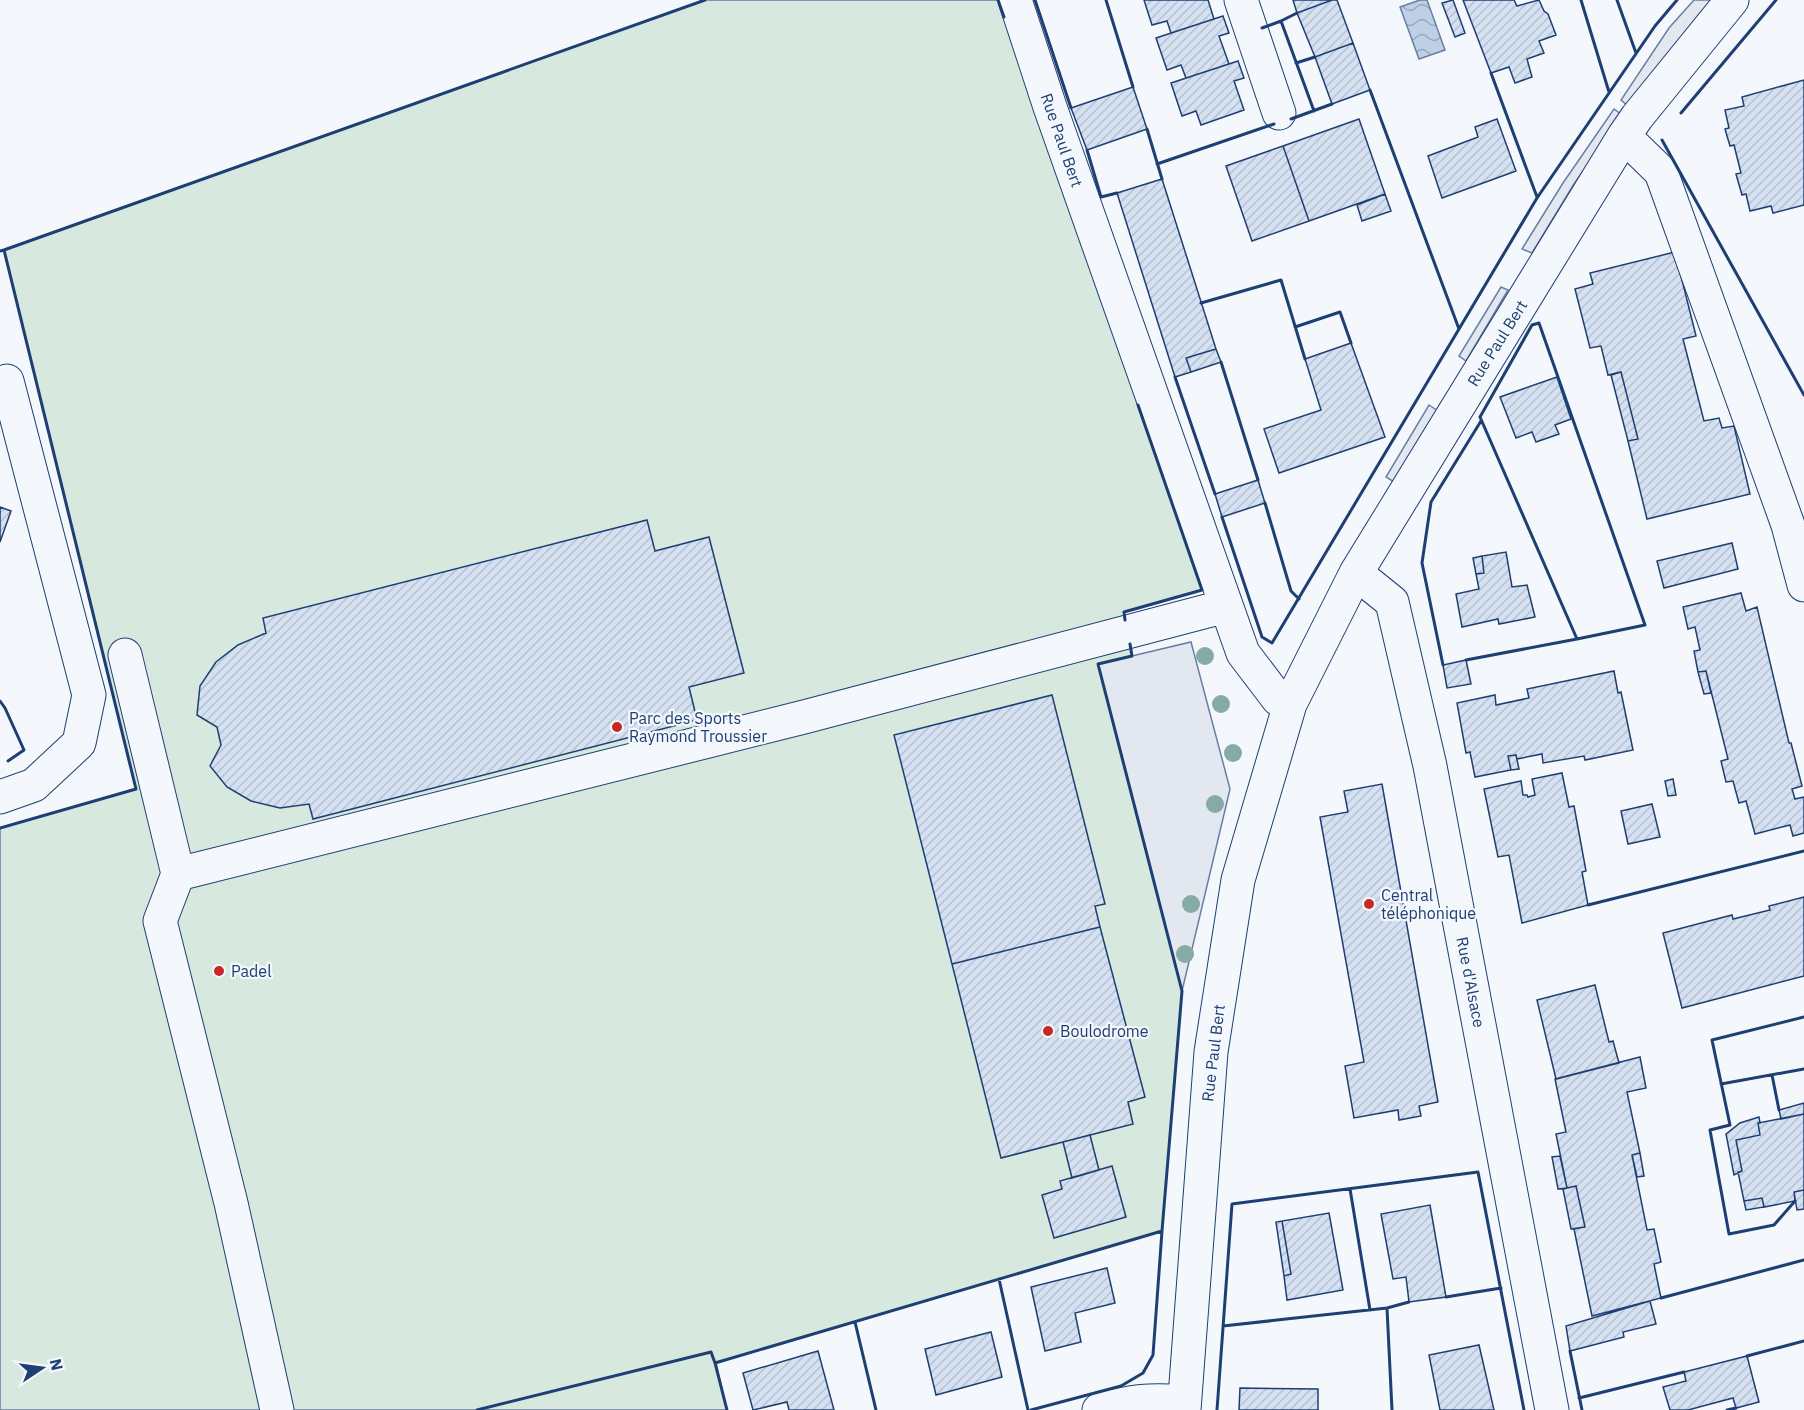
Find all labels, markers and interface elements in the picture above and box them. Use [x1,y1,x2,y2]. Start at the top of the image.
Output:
street label: Rue Paul Bert [1037,90,1087,190]
street label: Rue Paul Bert [1463,296,1531,390]
place label: Parc des Sports Raymond Troussier [629,708,767,746]
marker: Parc des Sports Raymond Troussier [610,720,624,734]
place label: Central téléphonique [1381,885,1476,923]
marker: Central téléphonique [1362,897,1376,911]
street label: Rue d'Alsace [1452,935,1490,1029]
place label: Padel [231,961,272,981]
marker: Padel [212,964,226,978]
street label: Rue Paul Bert [1197,1003,1229,1103]
place label: Boulodrome [1060,1021,1149,1041]
marker: Boulodrome [1041,1024,1055,1038]
north arrow [12,1338,72,1398]
text: N [46,1357,68,1373]

